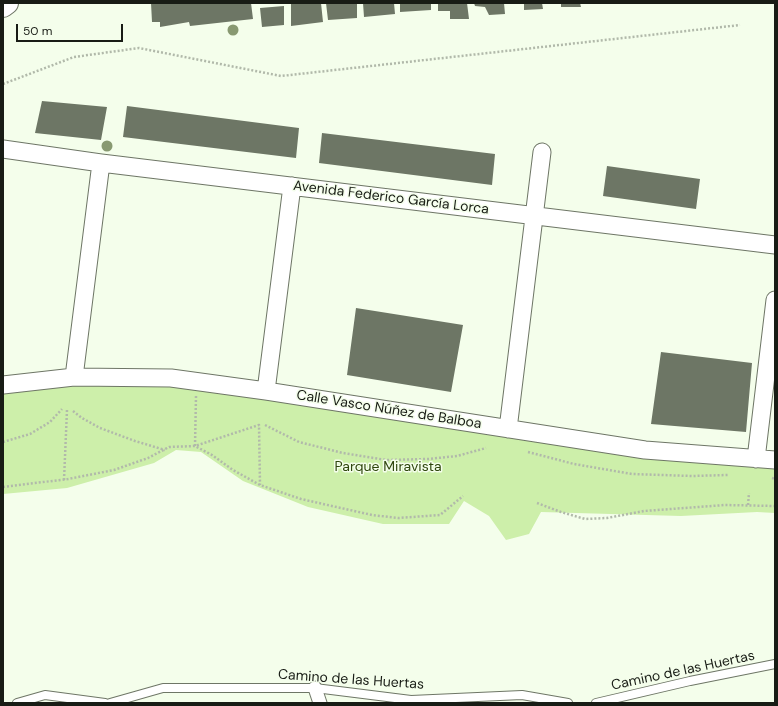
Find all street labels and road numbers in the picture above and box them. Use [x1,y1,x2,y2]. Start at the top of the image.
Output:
street label: Avenida Federico García Lorca [292,178,490,218]
street label: Calle Vasco Núñez de Balboa [295,387,483,433]
street label: Camino de las Huertas [610,648,756,694]
street label: Camino de las Huertas [277,667,425,693]

